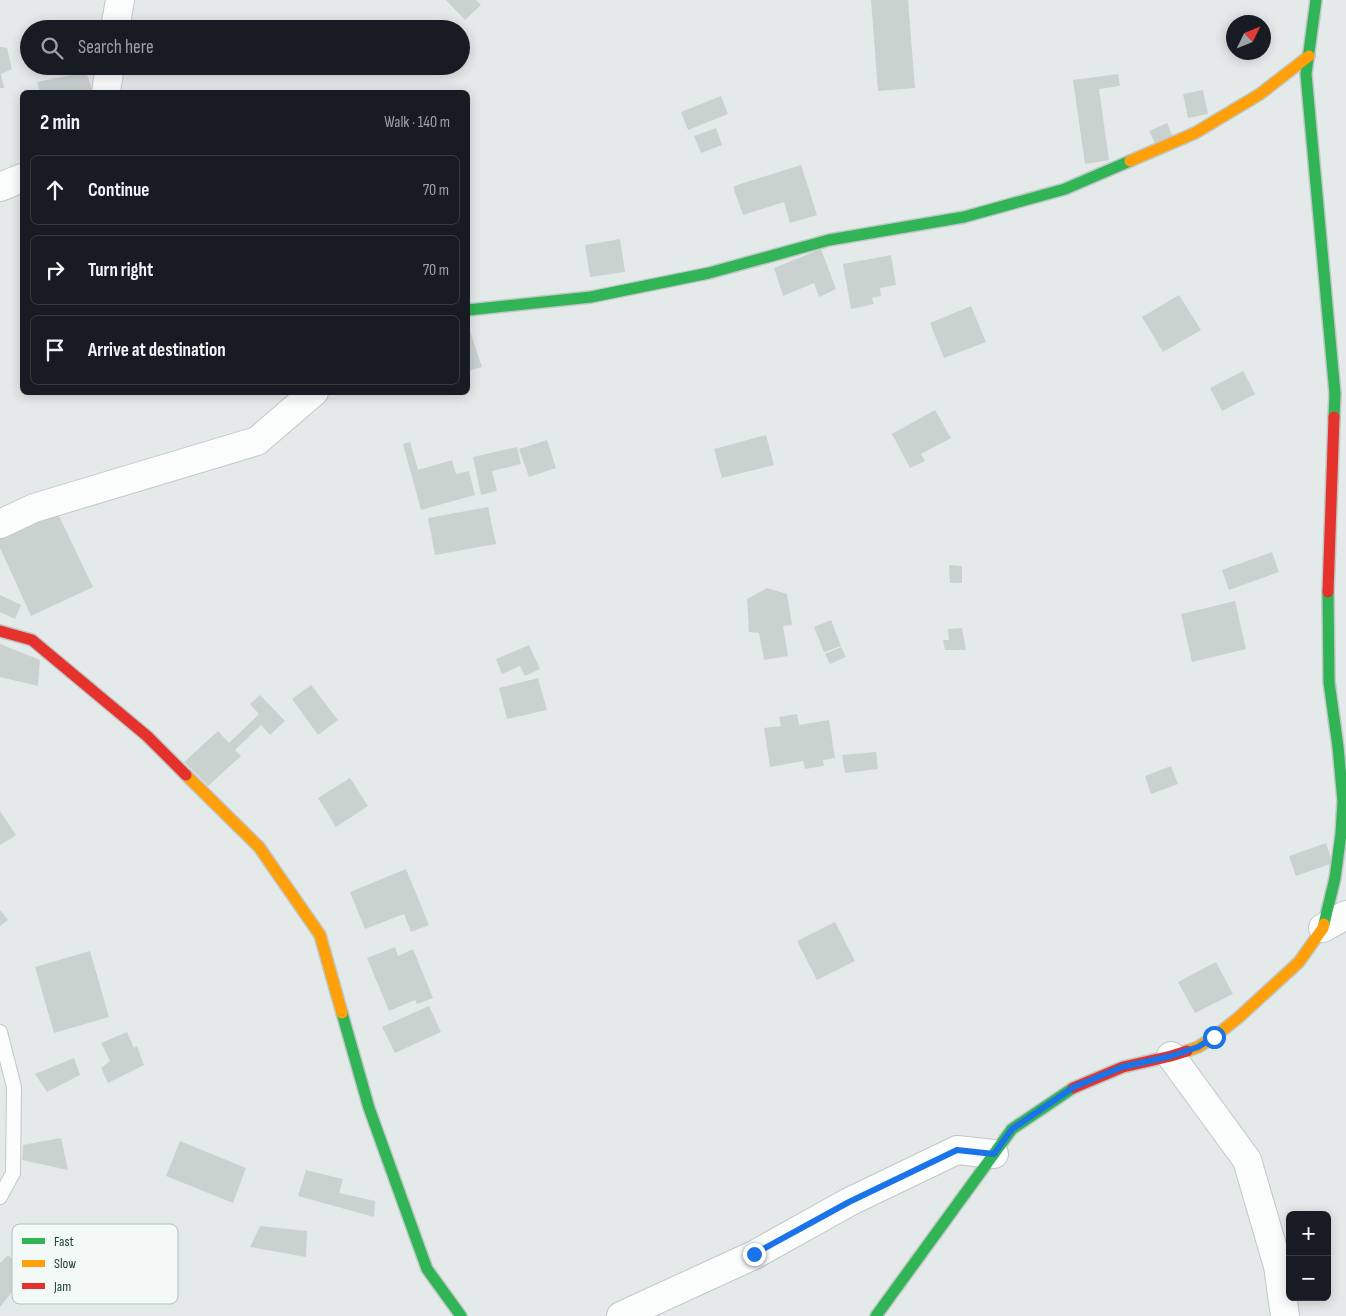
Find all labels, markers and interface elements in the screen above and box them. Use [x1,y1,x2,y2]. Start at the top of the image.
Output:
north arrow [1226,15,1271,60]
search box [20,20,470,75]
icon: search [38,34,66,62]
text: Search here [78,36,154,59]
text: 2 min [40,110,80,135]
text: Walk · 140 m [384,113,450,132]
icon: ahead [41,176,69,204]
text: Continue [88,179,149,202]
text: 70 m [423,181,449,200]
icon: right [41,256,69,284]
text: Turn right [88,259,153,282]
text: 70 m [423,261,449,280]
icon: arrive [41,336,69,364]
text: Arrive at destination [88,339,226,362]
route start [1203,1026,1226,1049]
map controls [1286,1211,1331,1301]
button: + [1286,1211,1331,1256]
legend [12,1224,178,1304]
text: Fast [54,1233,74,1250]
route end [743,1243,766,1266]
text: Slow [54,1255,76,1272]
button: − [1286,1256,1331,1301]
text: Jam [53,1278,71,1295]

